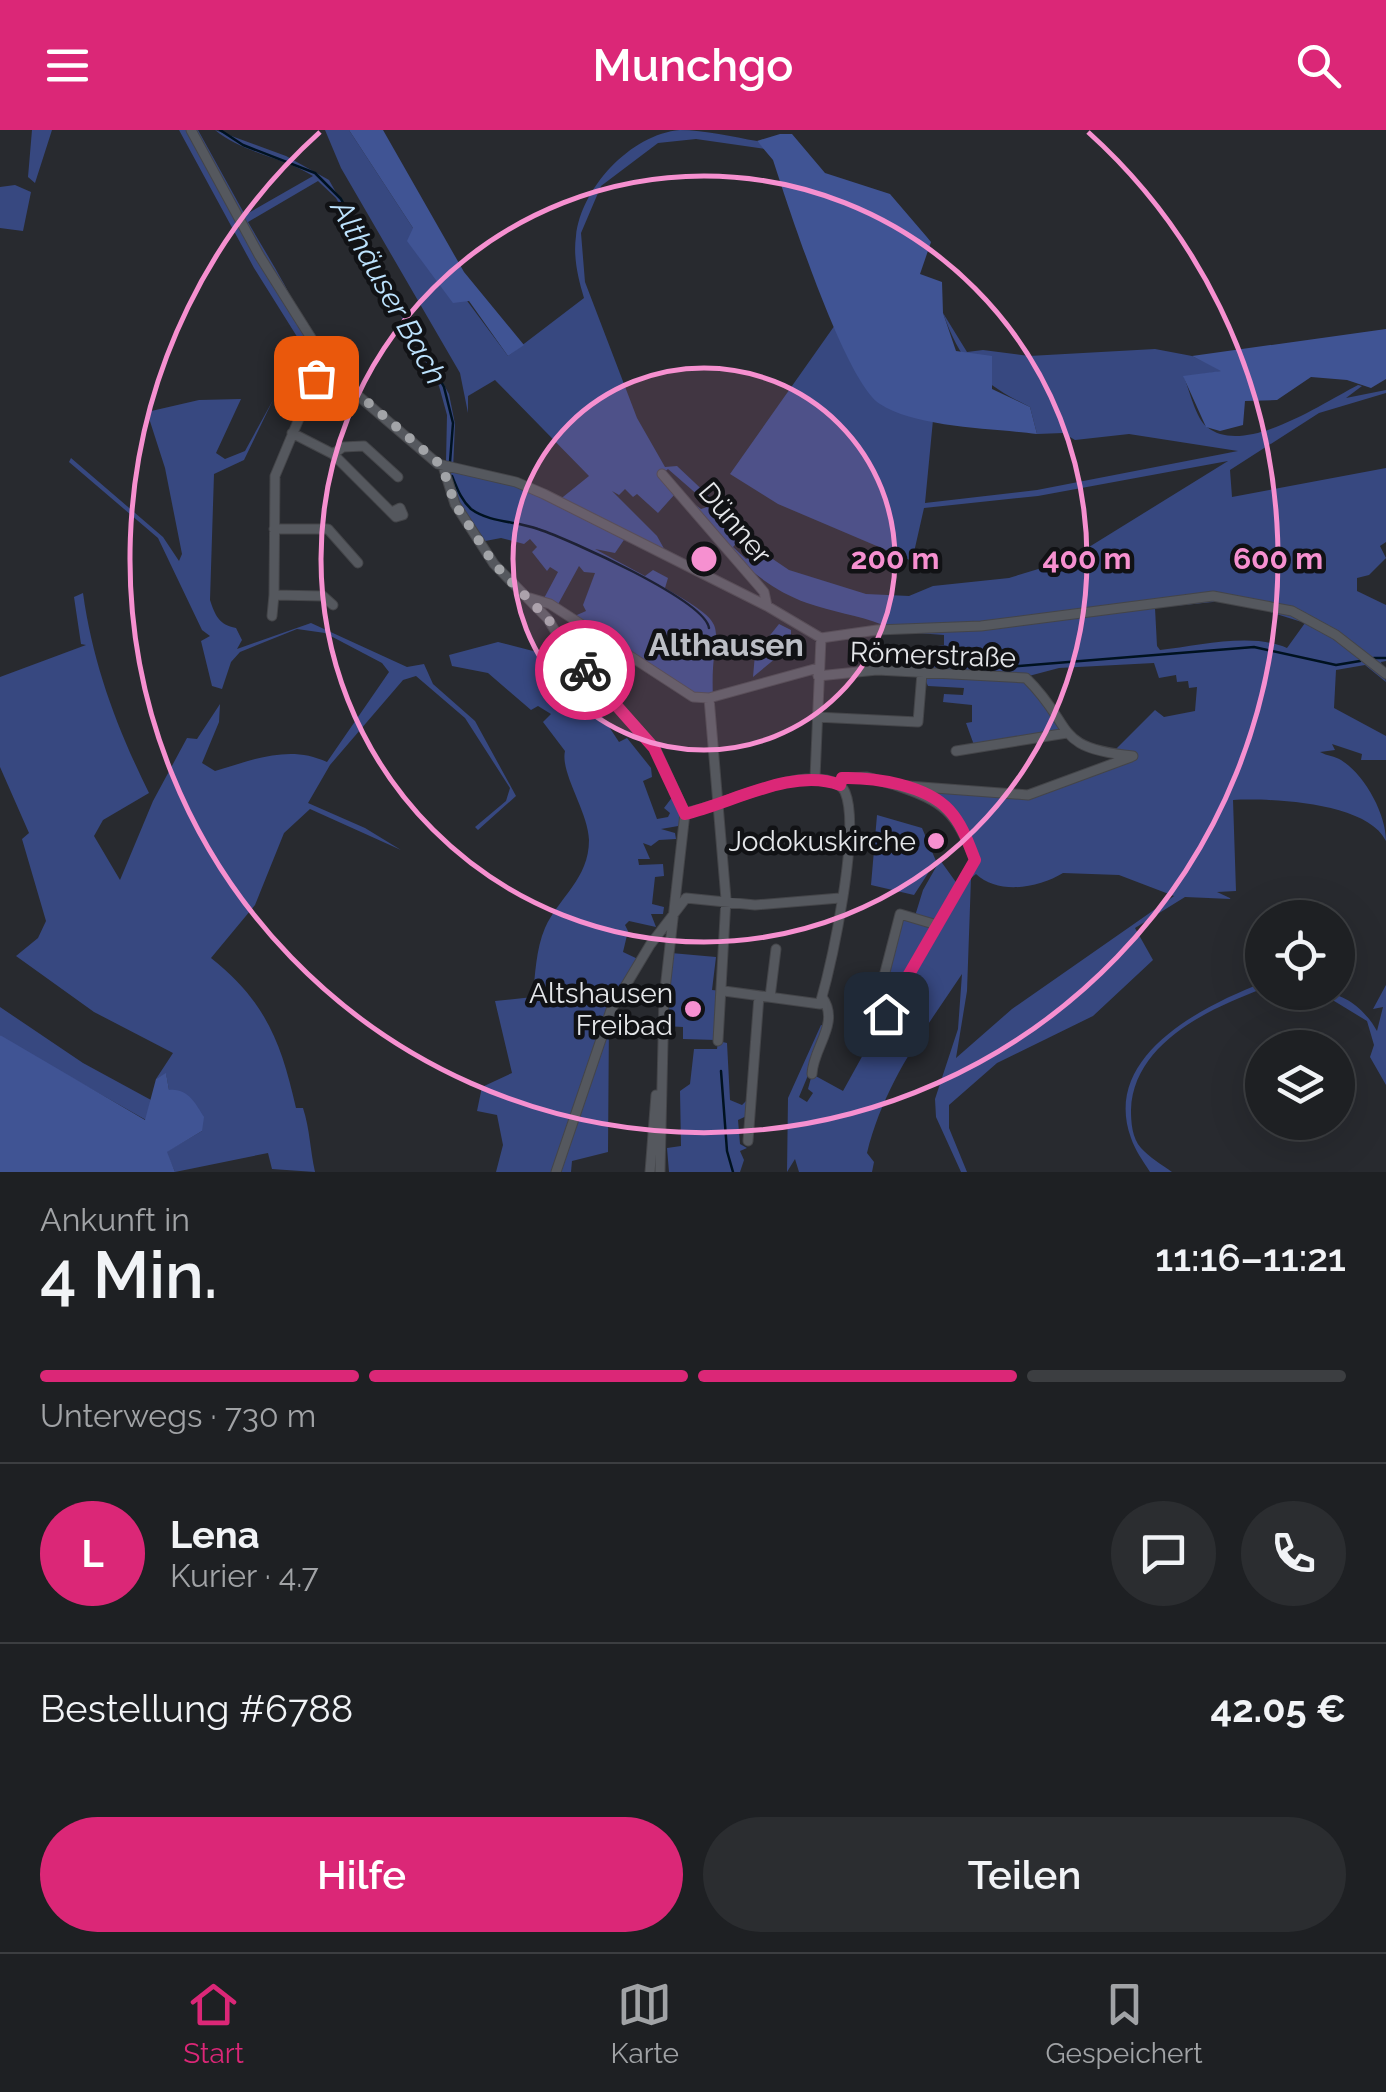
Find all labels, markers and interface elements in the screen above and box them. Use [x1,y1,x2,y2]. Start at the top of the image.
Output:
icon: menu [40,38,95,93]
icon: search [1291,38,1346,93]
text: Munchgo [593,39,793,92]
water label: Althäuser Bach [323,192,454,390]
pin [274,336,359,421]
icon: bag [289,351,344,406]
street label: Dünner [692,476,778,570]
centre of rings [686,541,722,577]
text: 200 m [851,541,939,576]
text: 400 m [1042,541,1132,576]
text: 600 m [1233,541,1323,576]
courier [535,620,635,720]
district label: Althausen [648,626,804,663]
street label: Römerstraße [849,636,1017,674]
icon: bike [558,643,613,698]
place label: Jodokuskirche [729,825,916,858]
marker: Jodokuskirche [925,830,947,852]
map controls [1245,900,1355,1140]
button: locate [1245,900,1355,1010]
pin [844,972,929,1057]
place label: Altshausen Freibad [529,977,673,1042]
icon: home [859,987,914,1042]
marker: Altshausen Freibad [682,998,704,1020]
button: layers [1245,1030,1355,1140]
text: Ankunft in [40,1201,190,1238]
text: 11:16–11:21 [1155,1235,1346,1280]
text: 4 Min. [40,1237,218,1313]
text: Unterwegs · 730 m [40,1397,316,1434]
button: chat [1111,1501,1216,1606]
button: phone [1241,1501,1346,1606]
text: Lena [170,1512,260,1557]
text: L [81,1531,104,1576]
text: Kurier · 4.7 [170,1557,319,1594]
text: Bestellung #6788 [40,1686,353,1731]
text: 42.05 € [1210,1686,1346,1731]
button: Hilfe [40,1817,683,1932]
button: Teilen [703,1817,1346,1932]
tab: Start [183,1977,244,2070]
tab: Karte [610,1977,679,2070]
tab: Gespeichert [1046,1977,1203,2070]

